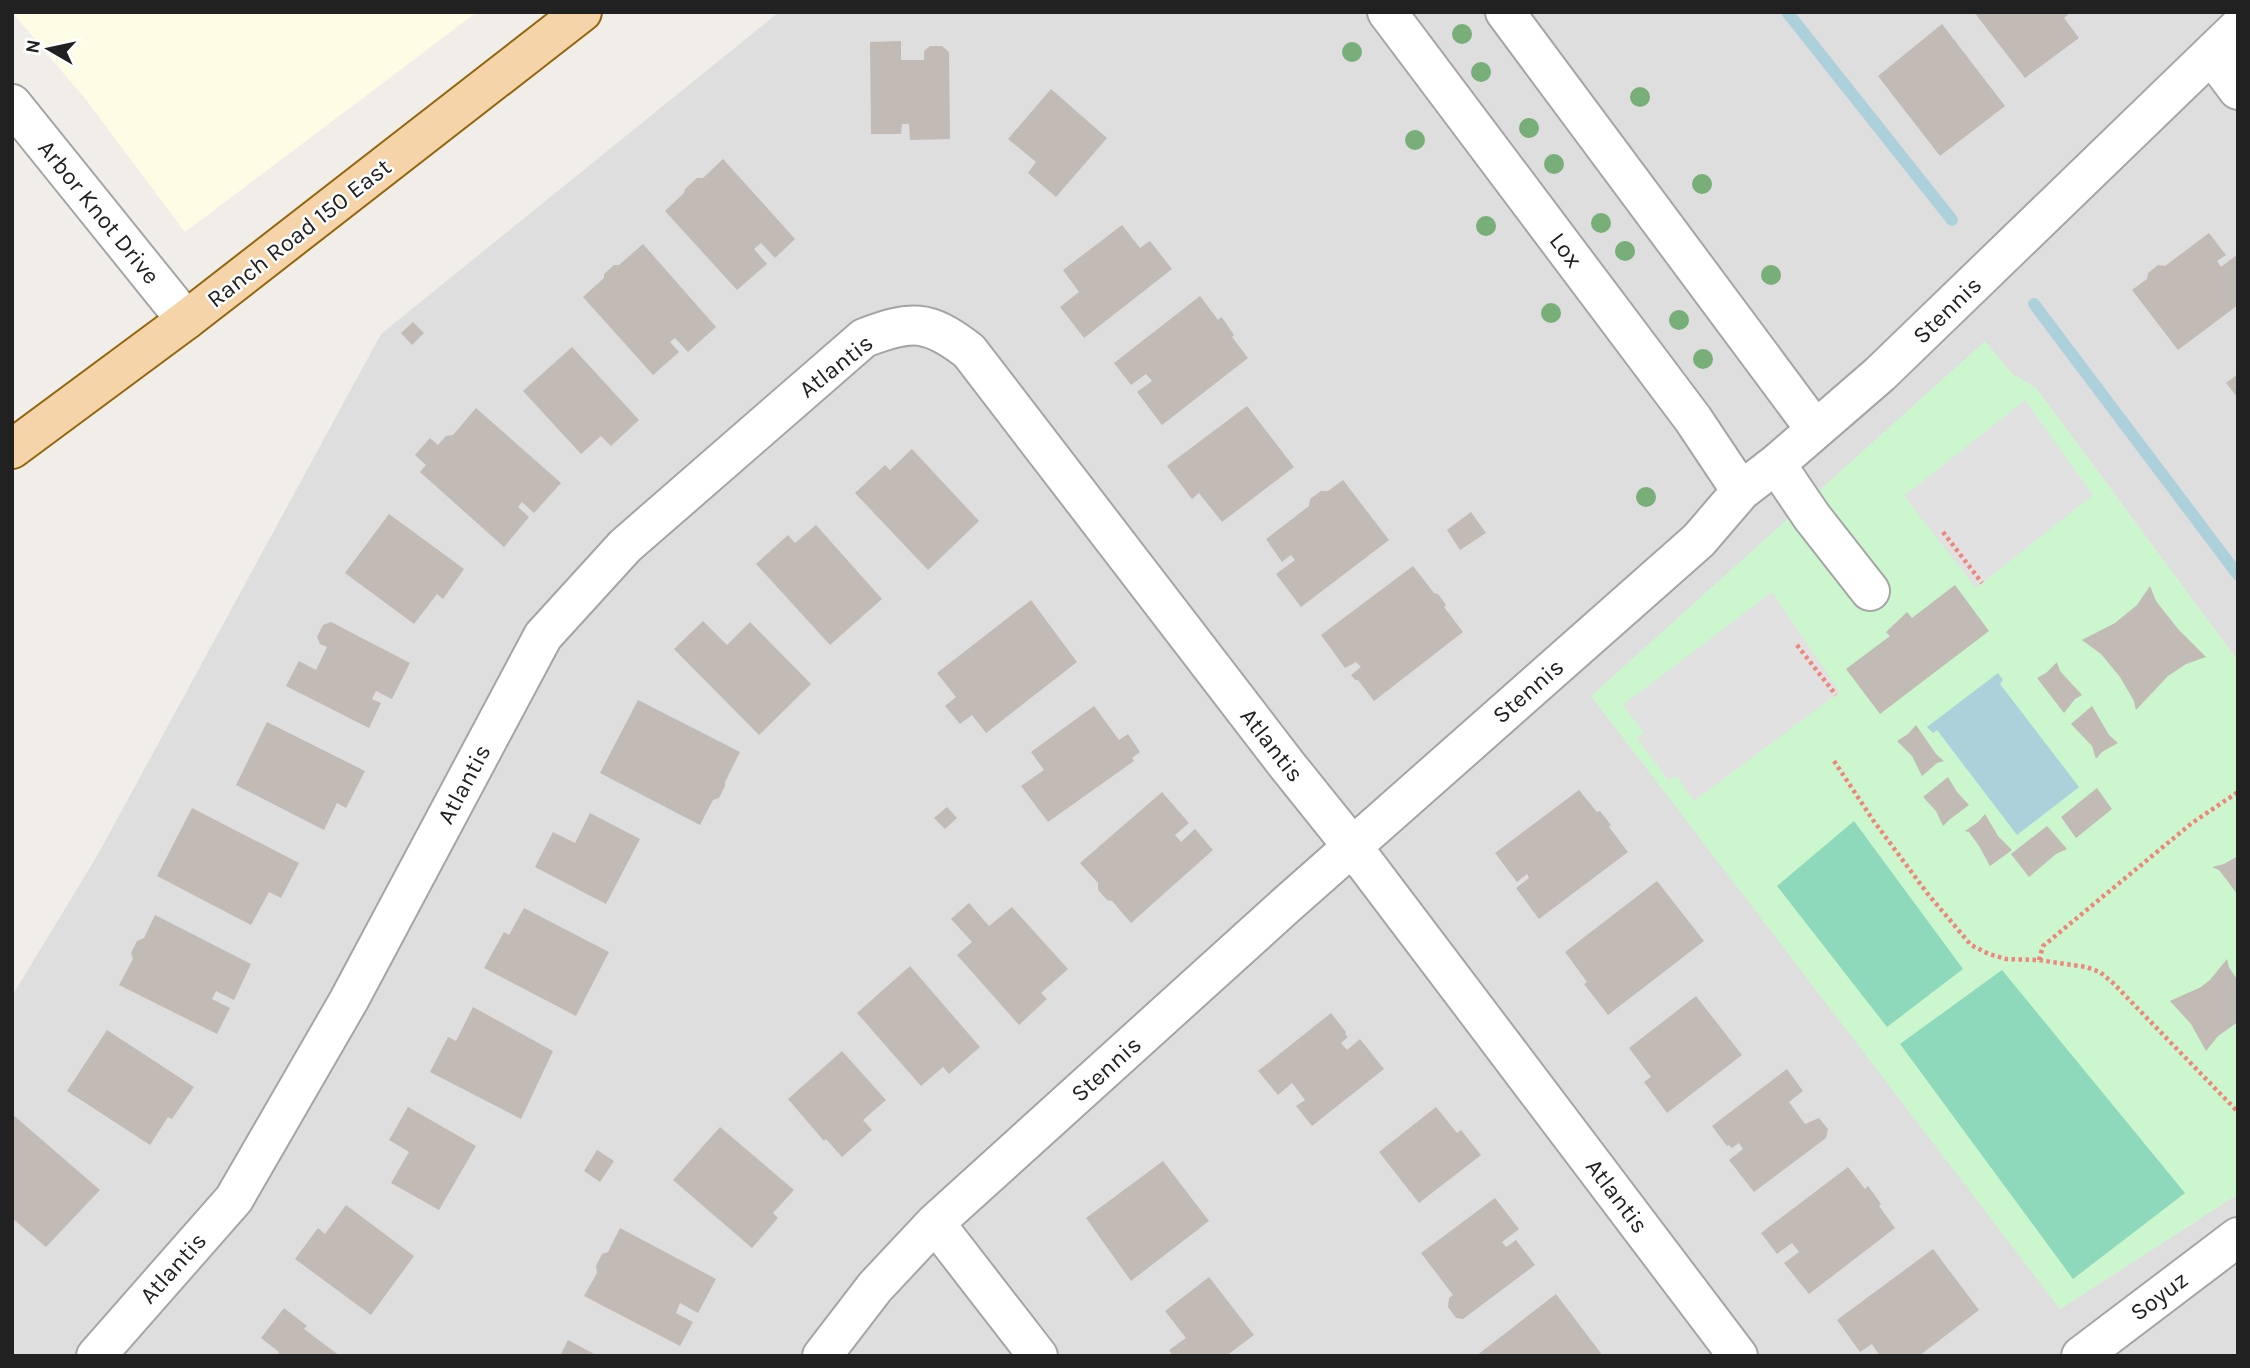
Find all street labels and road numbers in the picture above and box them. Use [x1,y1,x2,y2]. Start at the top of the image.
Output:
street label: Arbor Knot Drive [32,134,166,290]
street label: Ranch Road 150 East [201,152,397,314]
street label: Lox [1544,227,1588,273]
street label: Stennis [1907,271,1987,349]
street label: Atlantis [793,328,879,404]
street label: Stennis [1487,653,1569,729]
street label: Atlantis [1234,702,1310,788]
street label: Atlantis [431,739,497,829]
street label: Stennis [1065,1030,1147,1108]
street label: Atlantis [1580,1153,1654,1239]
street label: Atlantis [134,1227,212,1309]
street label: Soyuz [2125,1265,2193,1327]

